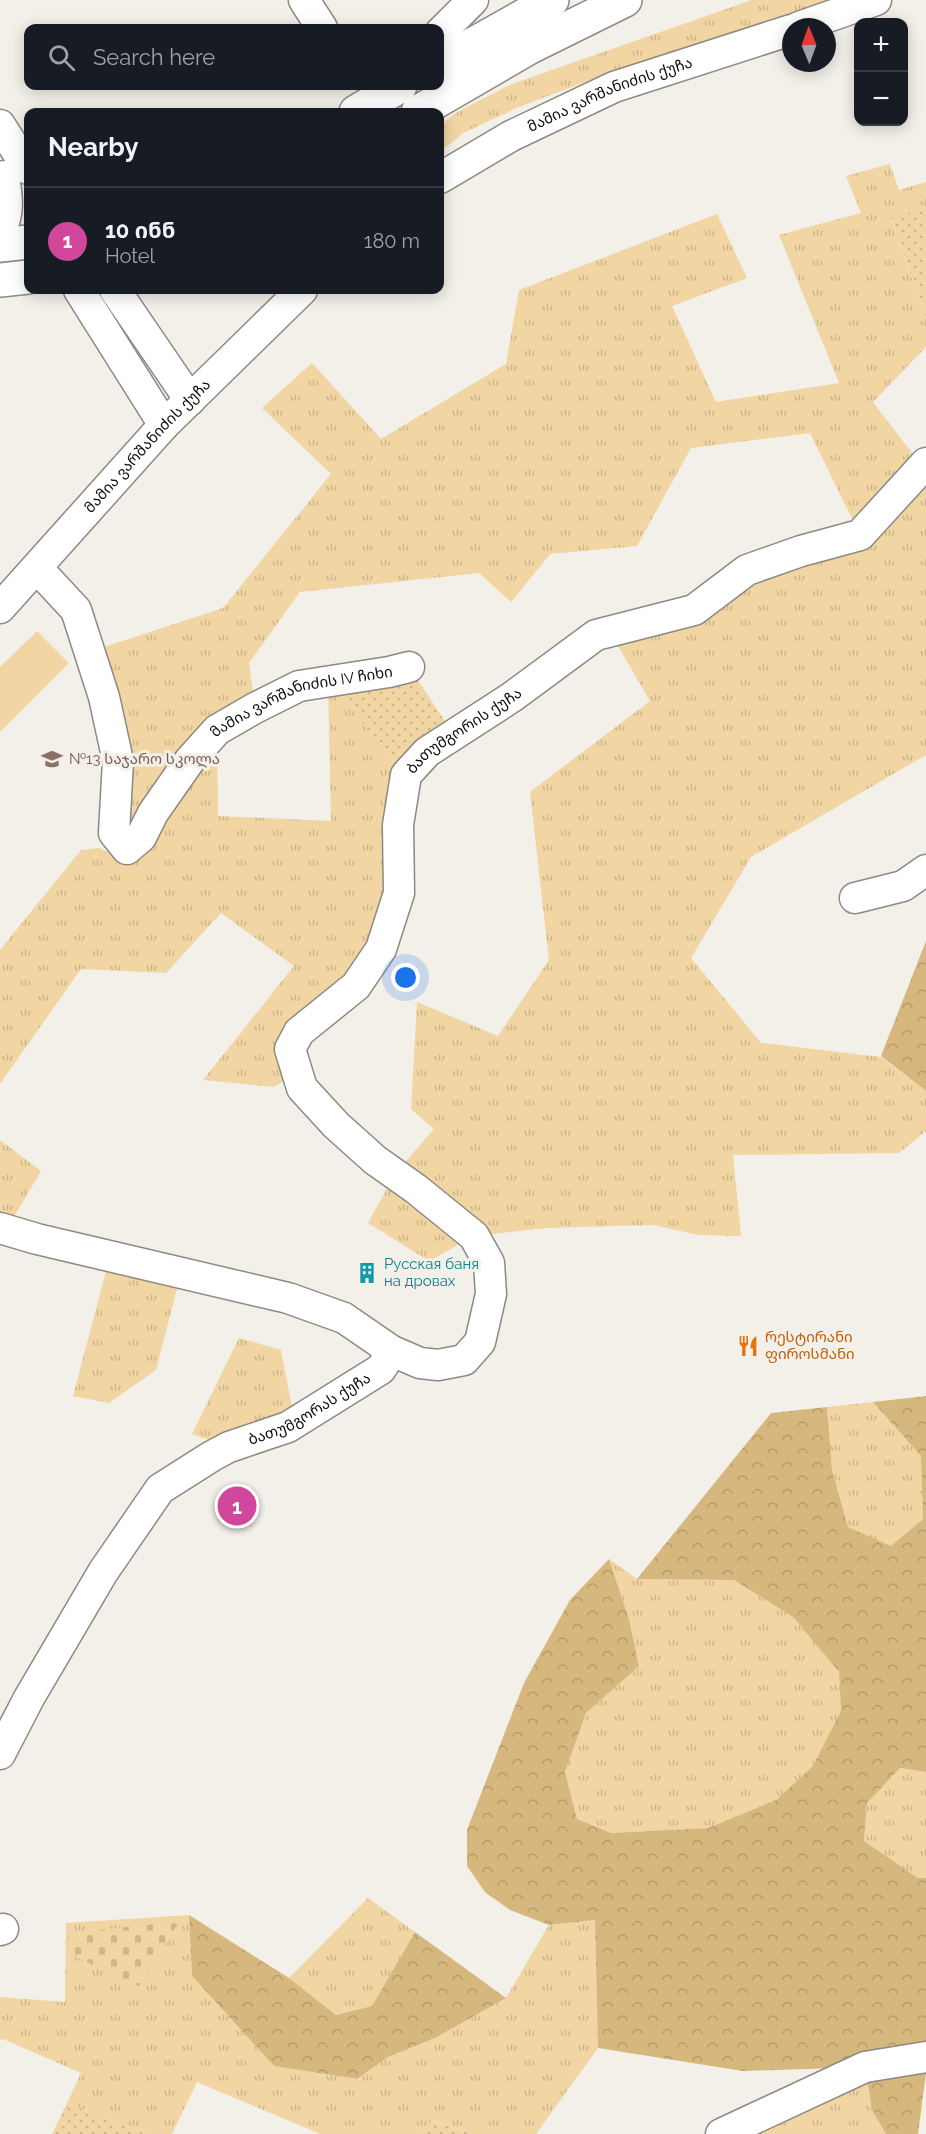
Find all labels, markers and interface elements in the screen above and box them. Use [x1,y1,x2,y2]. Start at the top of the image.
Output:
north arrow [782,18,836,72]
map controls [854,18,908,126]
button: + [854,18,908,72]
search box [24,24,444,90]
icon: search [45,41,78,74]
text: Search here [93,44,215,70]
street label: მამია ვარშანიძის ქუჩა [525,53,695,136]
button: − [854,72,908,126]
text: Nearby [48,132,138,162]
text: 10 ინნ [105,217,175,243]
text: 1 [63,229,72,253]
text: 180 m [364,229,420,253]
text: Hotel [105,244,155,268]
street label: მამია ვარშანიძის ქუჩა [81,376,214,517]
street label: მამია ვარშანიძის IV ჩიხი [206,663,394,741]
street label: ბათუმგორის ქუჩა [403,684,525,778]
school or university icon: №13 საჯარო სკოლა [40,747,64,771]
place label: №13 საჯარო სკოლა [69,750,220,768]
your location [391,963,420,992]
place label: Русская баня на дровах [384,1255,479,1290]
building icon: Русская баня на дровах [355,1261,379,1285]
place label: რესტირანი ფიროსმანი [765,1328,855,1363]
restaurant icon: რესტირანი ფიროსმანი [736,1334,760,1358]
street label: ბათუმგორას ქუჩა [246,1369,374,1449]
pin: 1 [218,1484,256,1528]

